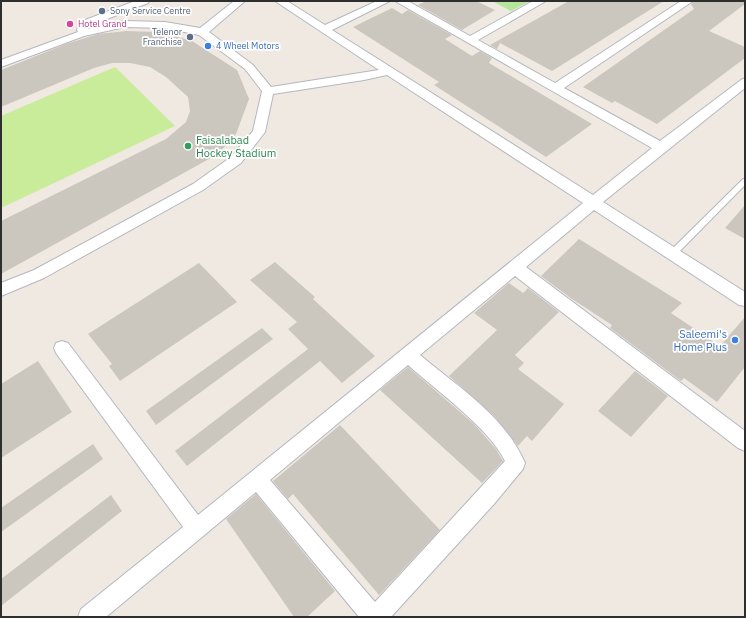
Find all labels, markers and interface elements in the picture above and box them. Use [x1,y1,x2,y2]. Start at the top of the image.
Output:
place label: Sony Service Centre [110,5,191,16]
marker: Sony Service Centre [97,6,107,16]
place label: Hotel Grand [78,18,127,29]
marker: Hotel Grand [65,19,75,29]
place label: Telenor Franchise [143,26,183,47]
marker: Telenor Franchise [185,32,195,42]
place label: 4 Wheel Motors [216,40,279,51]
marker: 4 Wheel Motors [203,41,213,51]
place label: Faisalabad Hockey Stadium [196,133,276,160]
marker: Faisalabad Hockey Stadium [183,141,193,151]
place label: Saleemi's Home Plus [674,327,727,354]
marker: Saleemi's Home Plus [730,335,740,345]

